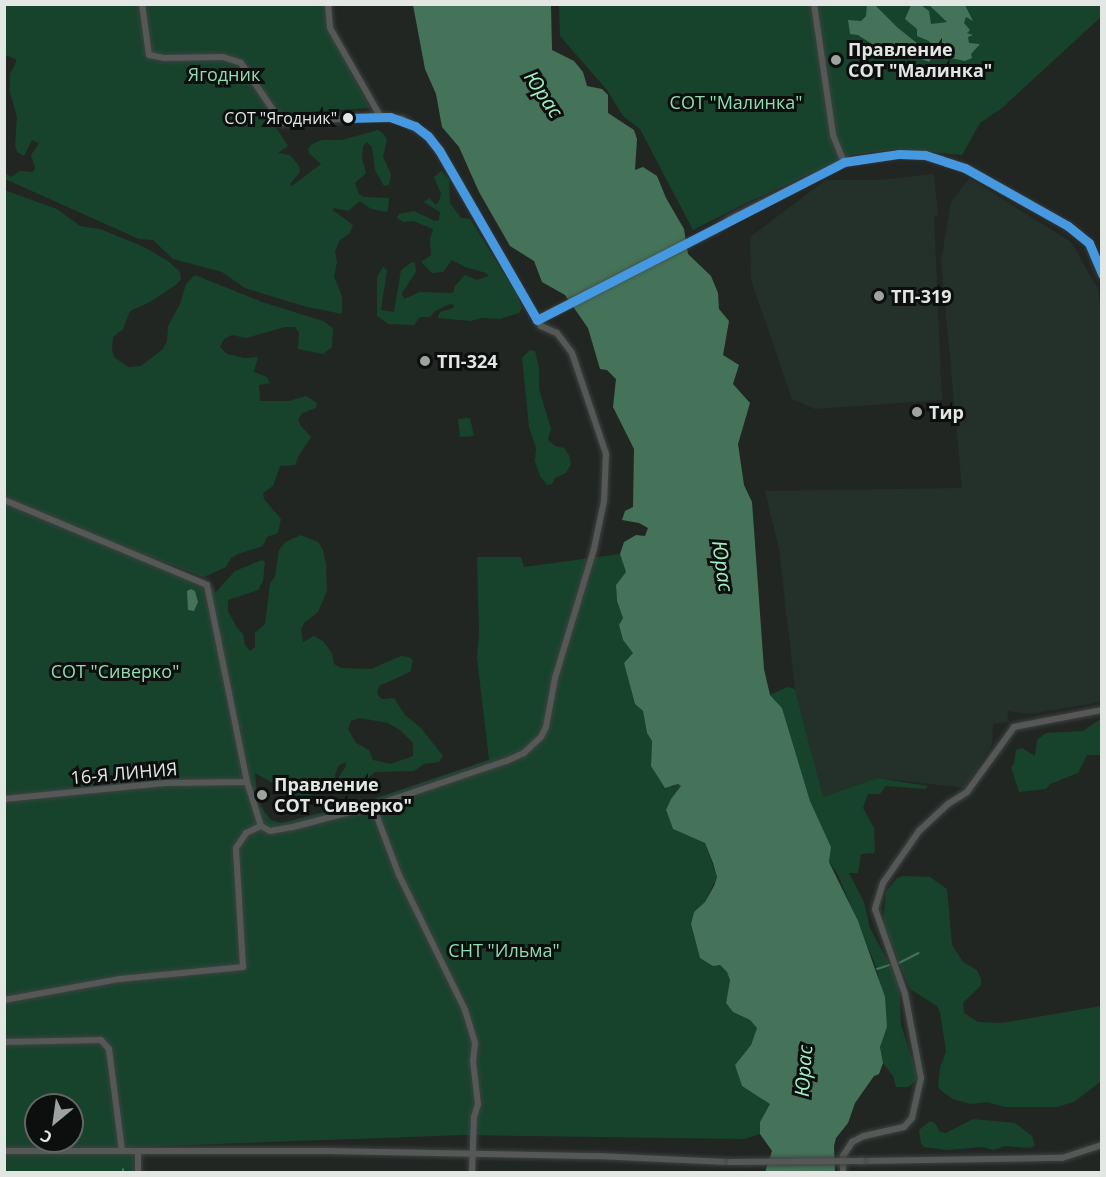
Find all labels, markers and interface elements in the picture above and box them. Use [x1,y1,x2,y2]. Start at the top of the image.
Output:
place label: Правление СОТ "Малинка" [848,39,992,82]
marker: Правление СОТ "Малинка" [829,53,843,67]
park label: Ягодник [188,63,260,85]
water label: Юрас [520,66,568,122]
park label: СОТ "Малинка" [670,91,802,113]
place label: СОТ "Ягодник" [224,108,337,128]
marker: СОТ "Ягодник" [342,112,354,124]
place label: ТП-319 [891,285,952,307]
marker: ТП-319 [872,289,886,303]
place label: ТП-324 [437,350,498,372]
marker: ТП-324 [418,354,432,368]
place label: Тир [929,401,964,423]
marker: Тир [910,405,924,419]
water label: Юрас [708,539,738,593]
park label: СОТ "Сиверко" [51,660,179,682]
street label: 16-Я ЛИНИЯ [70,758,178,788]
place label: Правление СОТ "Сиверко" [274,774,412,816]
marker: Правление СОТ "Сиверко" [255,788,269,802]
park label: СНТ "Ильма" [448,939,560,961]
water label: Юрас [789,1044,817,1098]
north arrow [24,1093,84,1153]
text: С [36,1125,56,1149]

